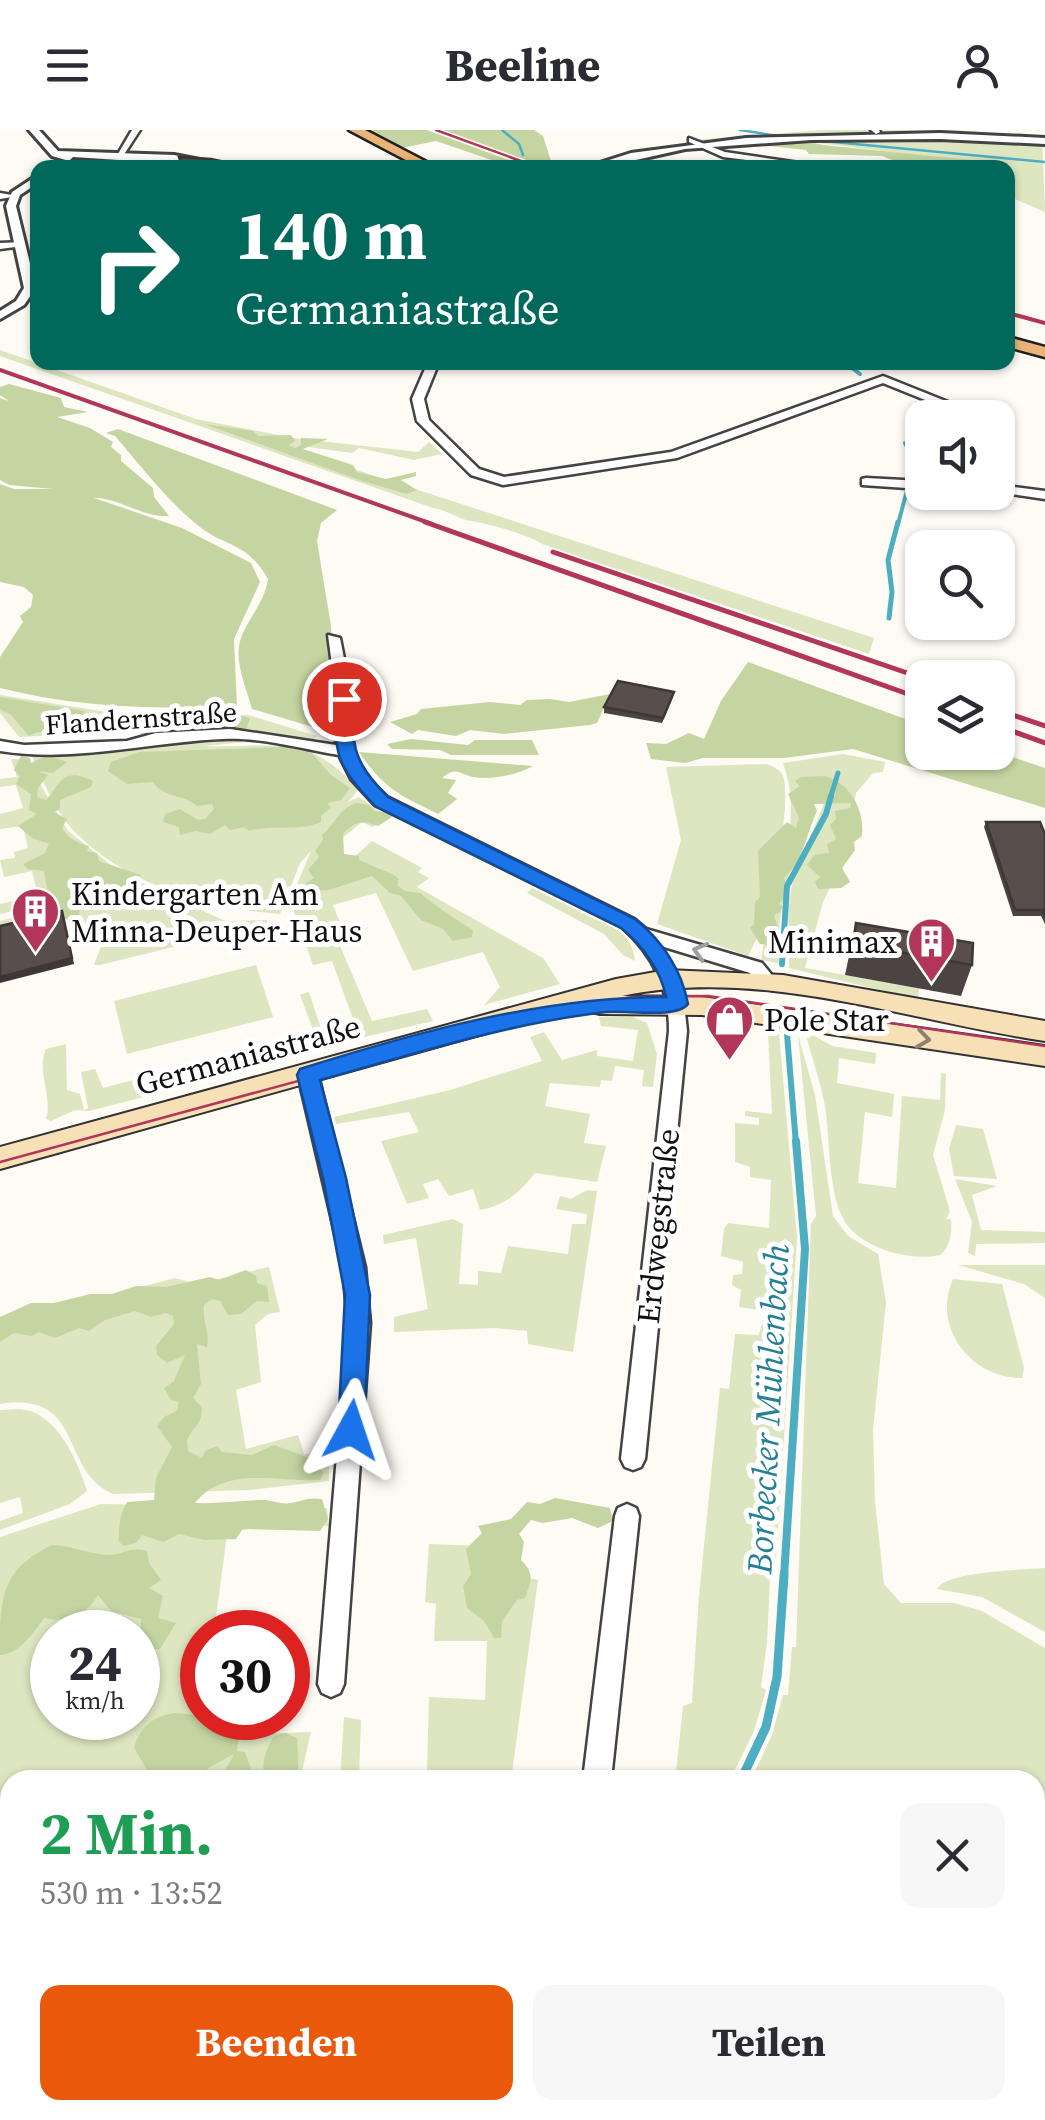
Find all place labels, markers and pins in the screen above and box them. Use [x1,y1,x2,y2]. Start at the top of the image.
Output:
pin [302,657,387,742]
place label: Kindergarten Am Minna-Deuper-Haus [71,872,362,953]
building icon: Kindergarten Am Minna-Deuper-Haus [10,886,62,954]
building icon: Minimax [906,916,958,984]
place label: Minimax [768,920,897,964]
shop icon: Pole Star [703,994,755,1062]
place label: Pole Star [764,998,889,1042]

